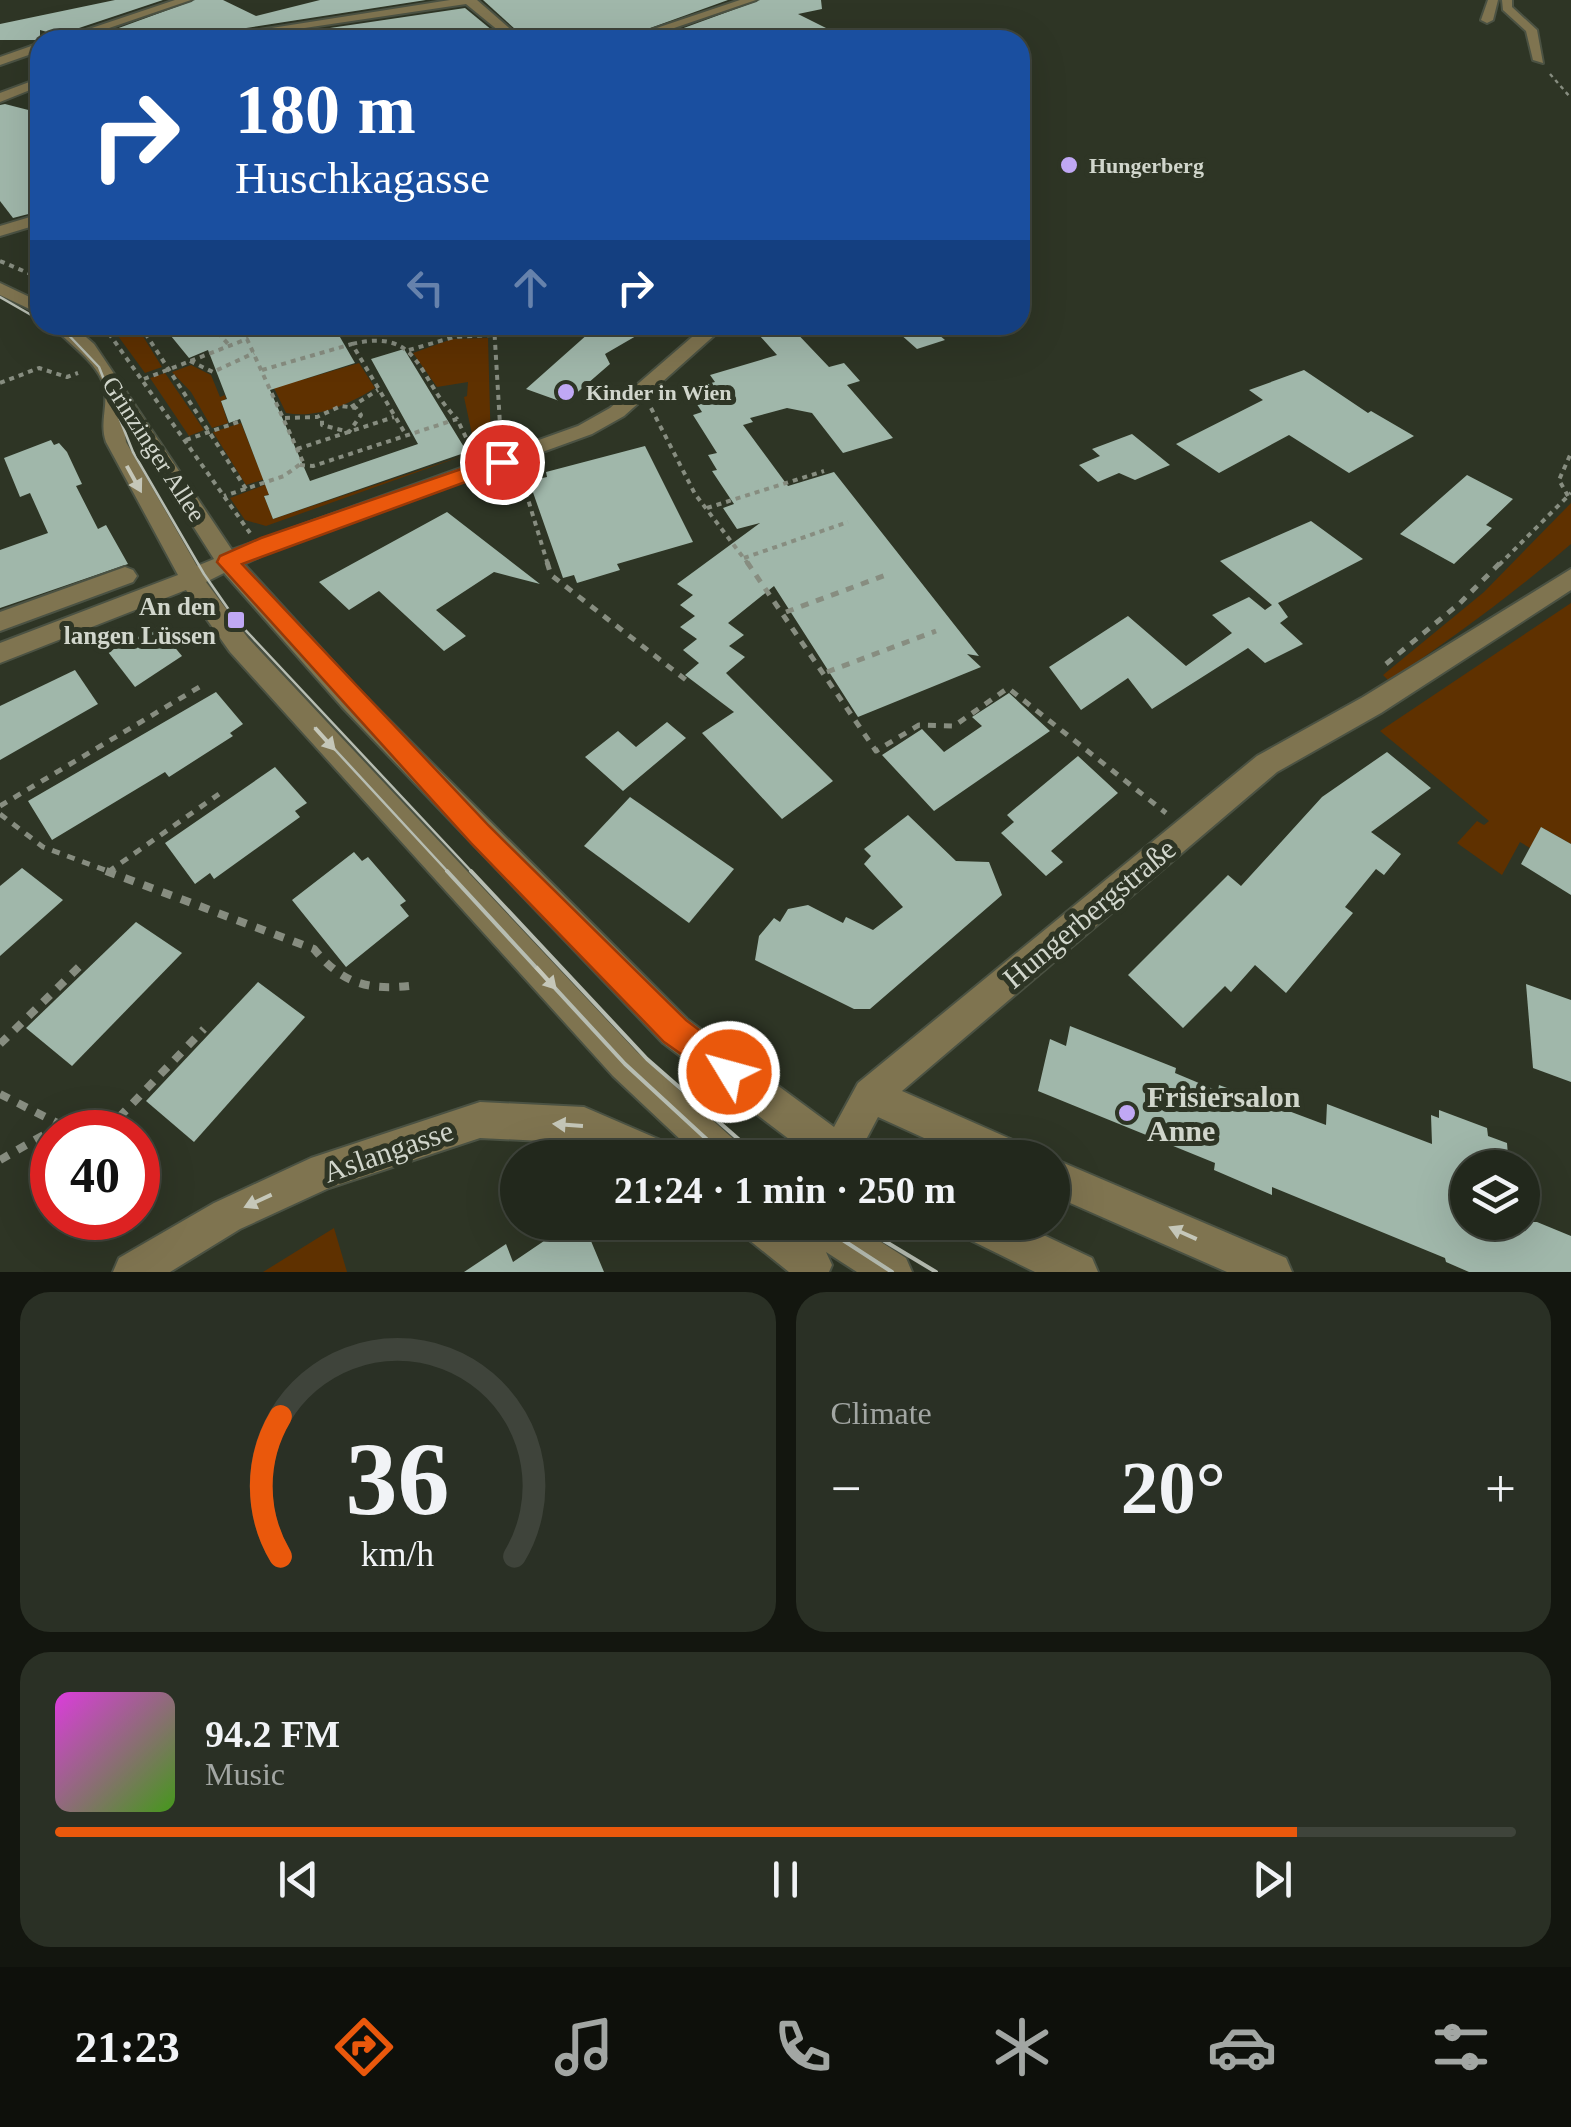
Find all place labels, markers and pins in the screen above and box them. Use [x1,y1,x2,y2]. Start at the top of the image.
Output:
place label: Hungerberg [1089,153,1204,178]
marker: Hungerberg [1058,154,1080,176]
place label: Kinder in Wien [586,380,732,405]
marker: Kinder in Wien [555,381,577,403]
pin [460,420,545,505]
place label: An den langen Lüssen [64,593,216,649]
marker: An den langen Lüssen [225,609,247,631]
place label: Frisiersalon Anne [1147,1080,1301,1147]
marker: Frisiersalon Anne [1116,1102,1138,1124]

